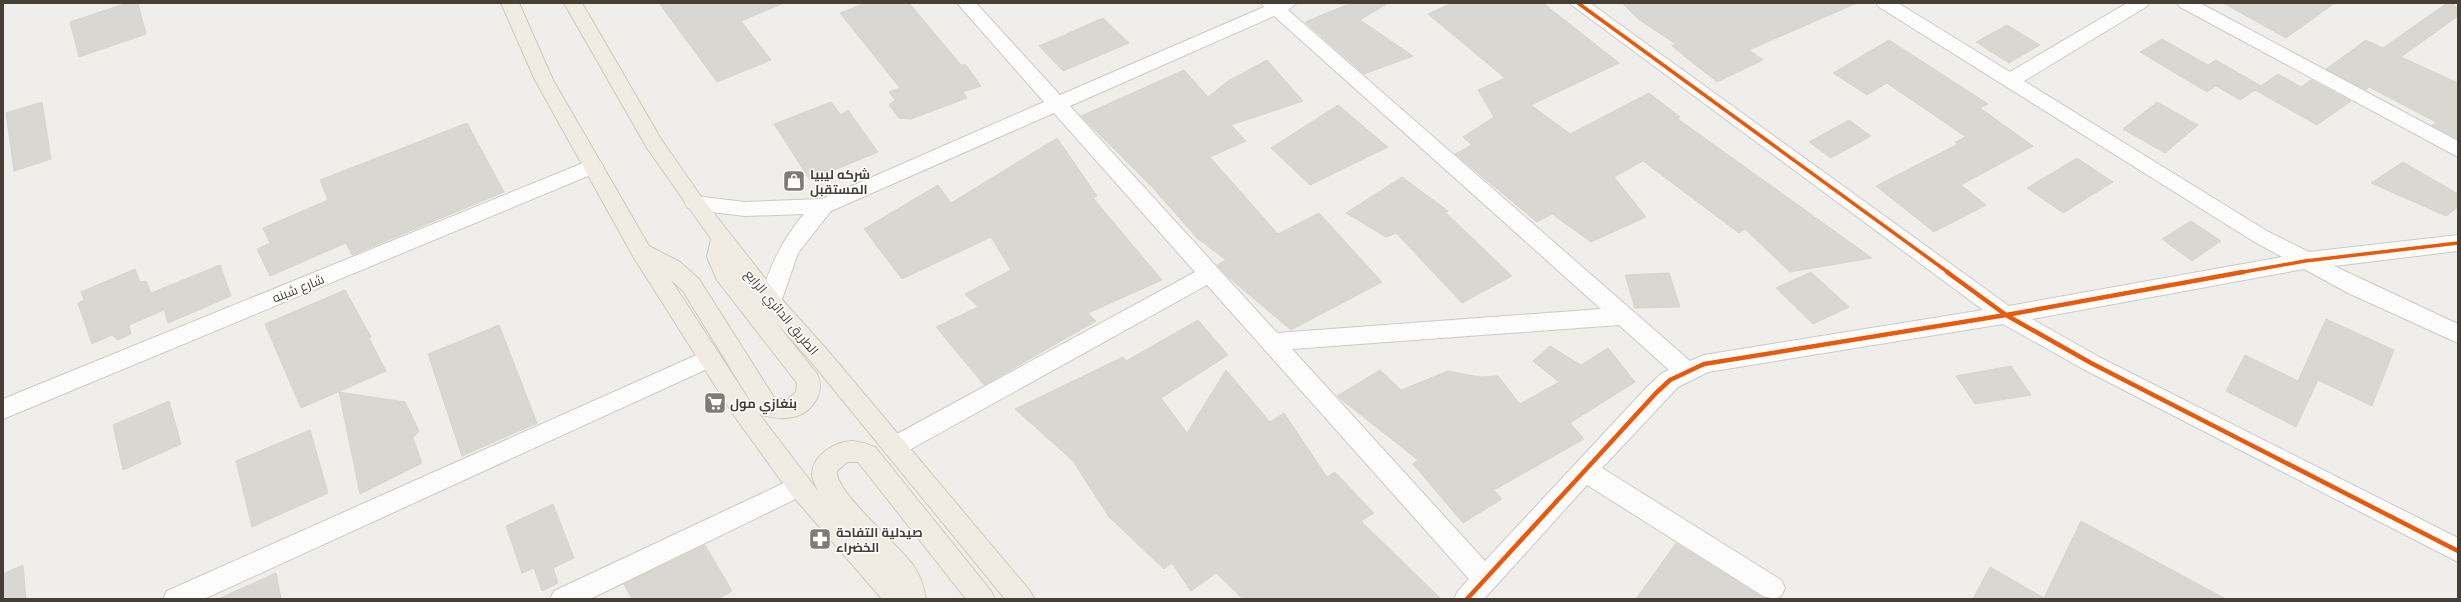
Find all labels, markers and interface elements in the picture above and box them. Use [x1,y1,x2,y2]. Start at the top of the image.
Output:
place label: شركه ليبيا المستقبل [810,166,870,198]
shop icon: شركه ليبيا المستقبل [781,168,807,194]
street label: الطريق الدائري الرابع [739,266,822,360]
street label: شارع شبنه [270,270,327,307]
supermarket icon: بنغازي مول [702,390,728,416]
place label: بنغازي مول [730,395,797,415]
place label: صيدلية التفاحة الخضراء [836,524,923,556]
pharmacy icon: صيدلية التفاحة الخضراء [807,526,833,552]

